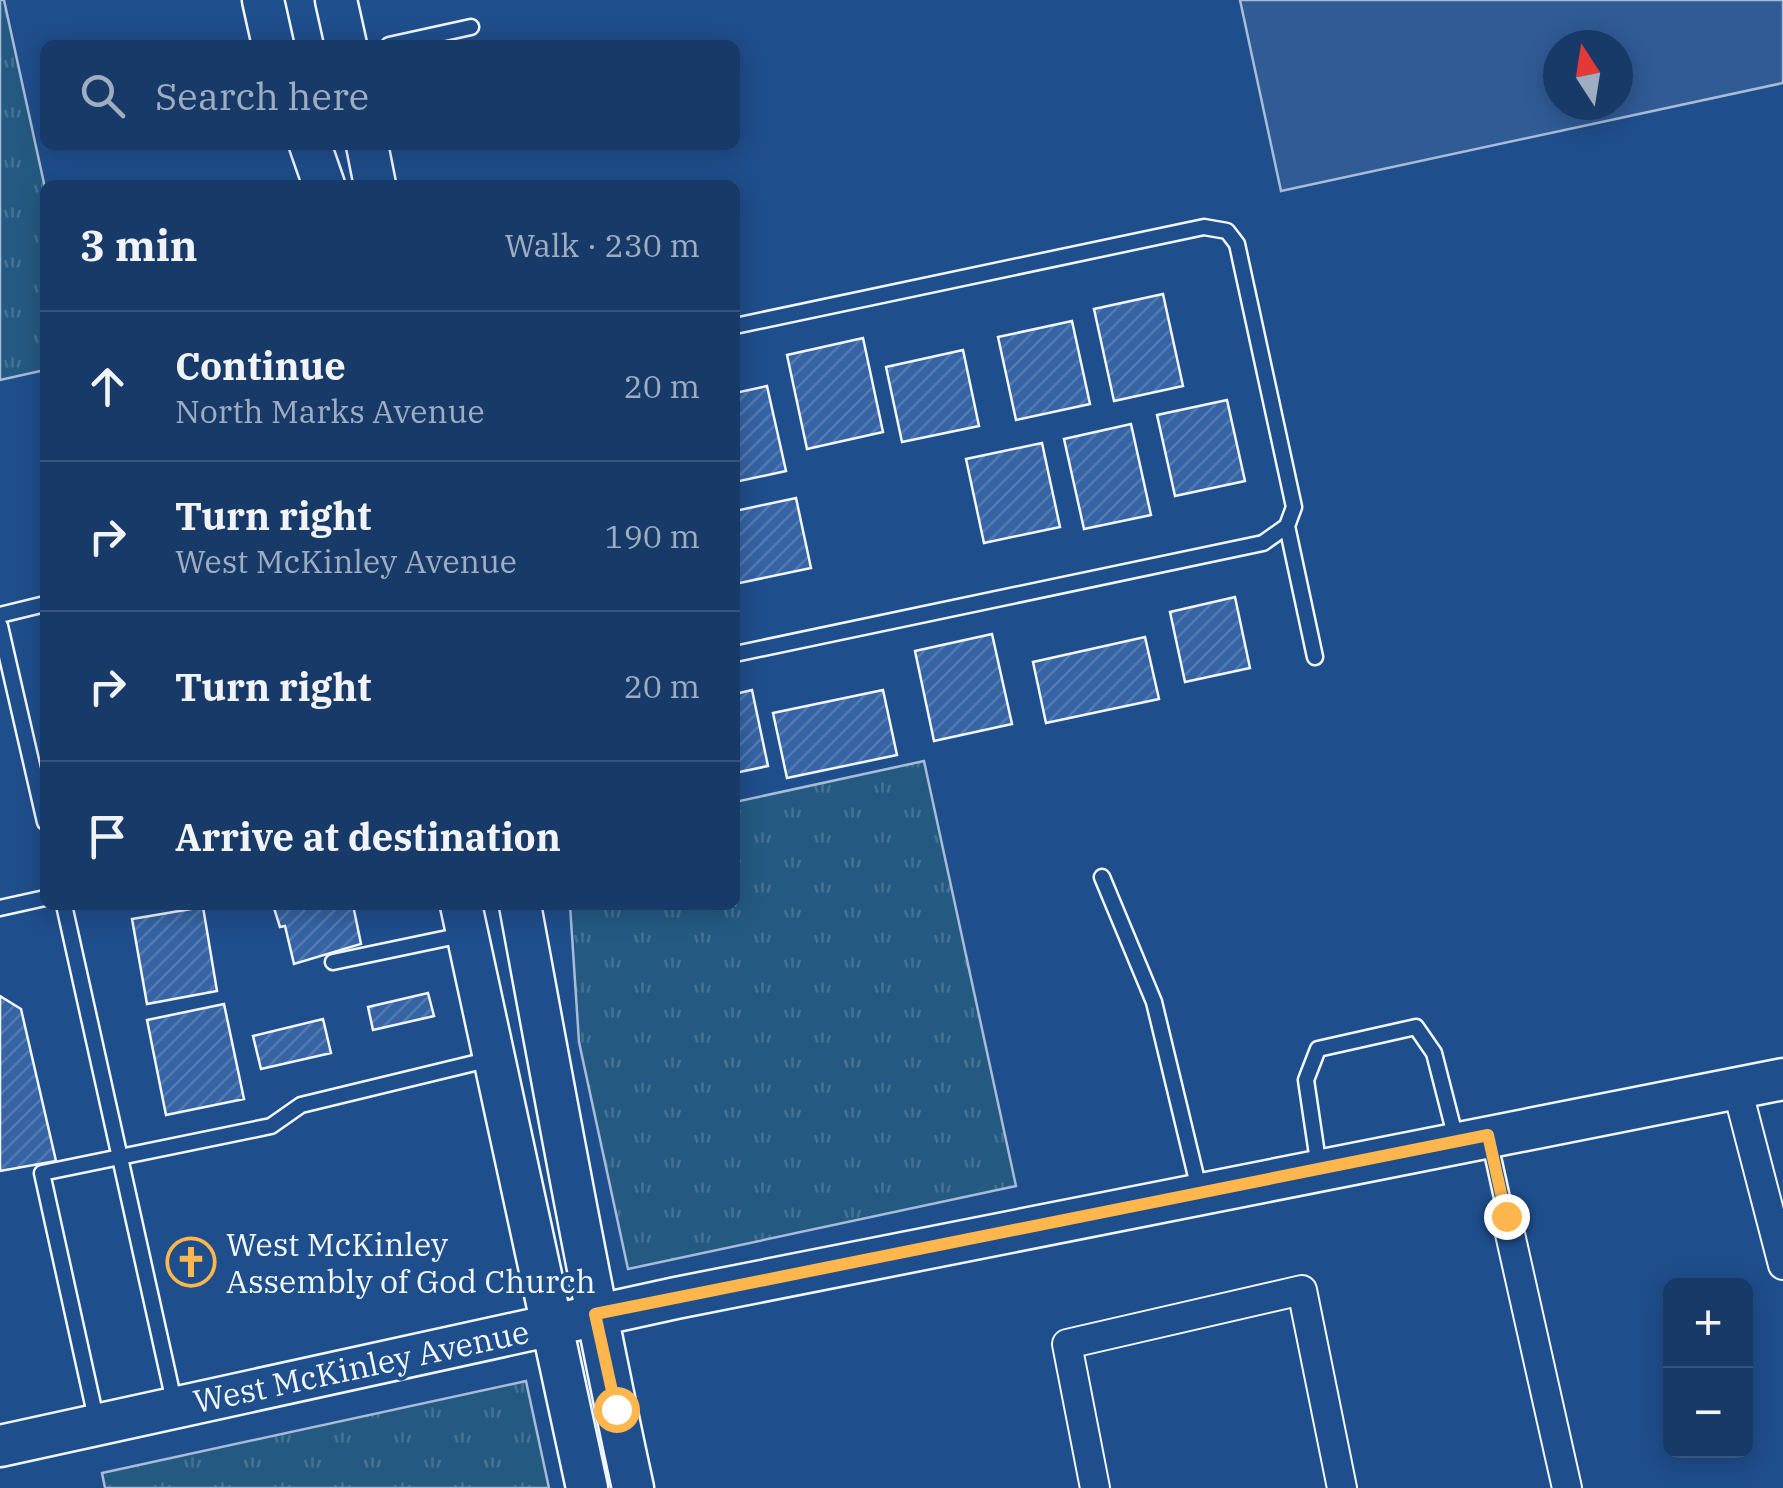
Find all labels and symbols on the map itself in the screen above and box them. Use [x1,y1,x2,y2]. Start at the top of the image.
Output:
north arrow [1543,30,1633,120]
route end [1484,1194,1530,1240]
place label: West McKinley Assembly of God Church [226,1223,596,1302]
church icon: West McKinley Assembly of God Church [165,1236,217,1288]
street label: West McKinley Avenue [189,1310,533,1422]
route start [594,1387,640,1433]

